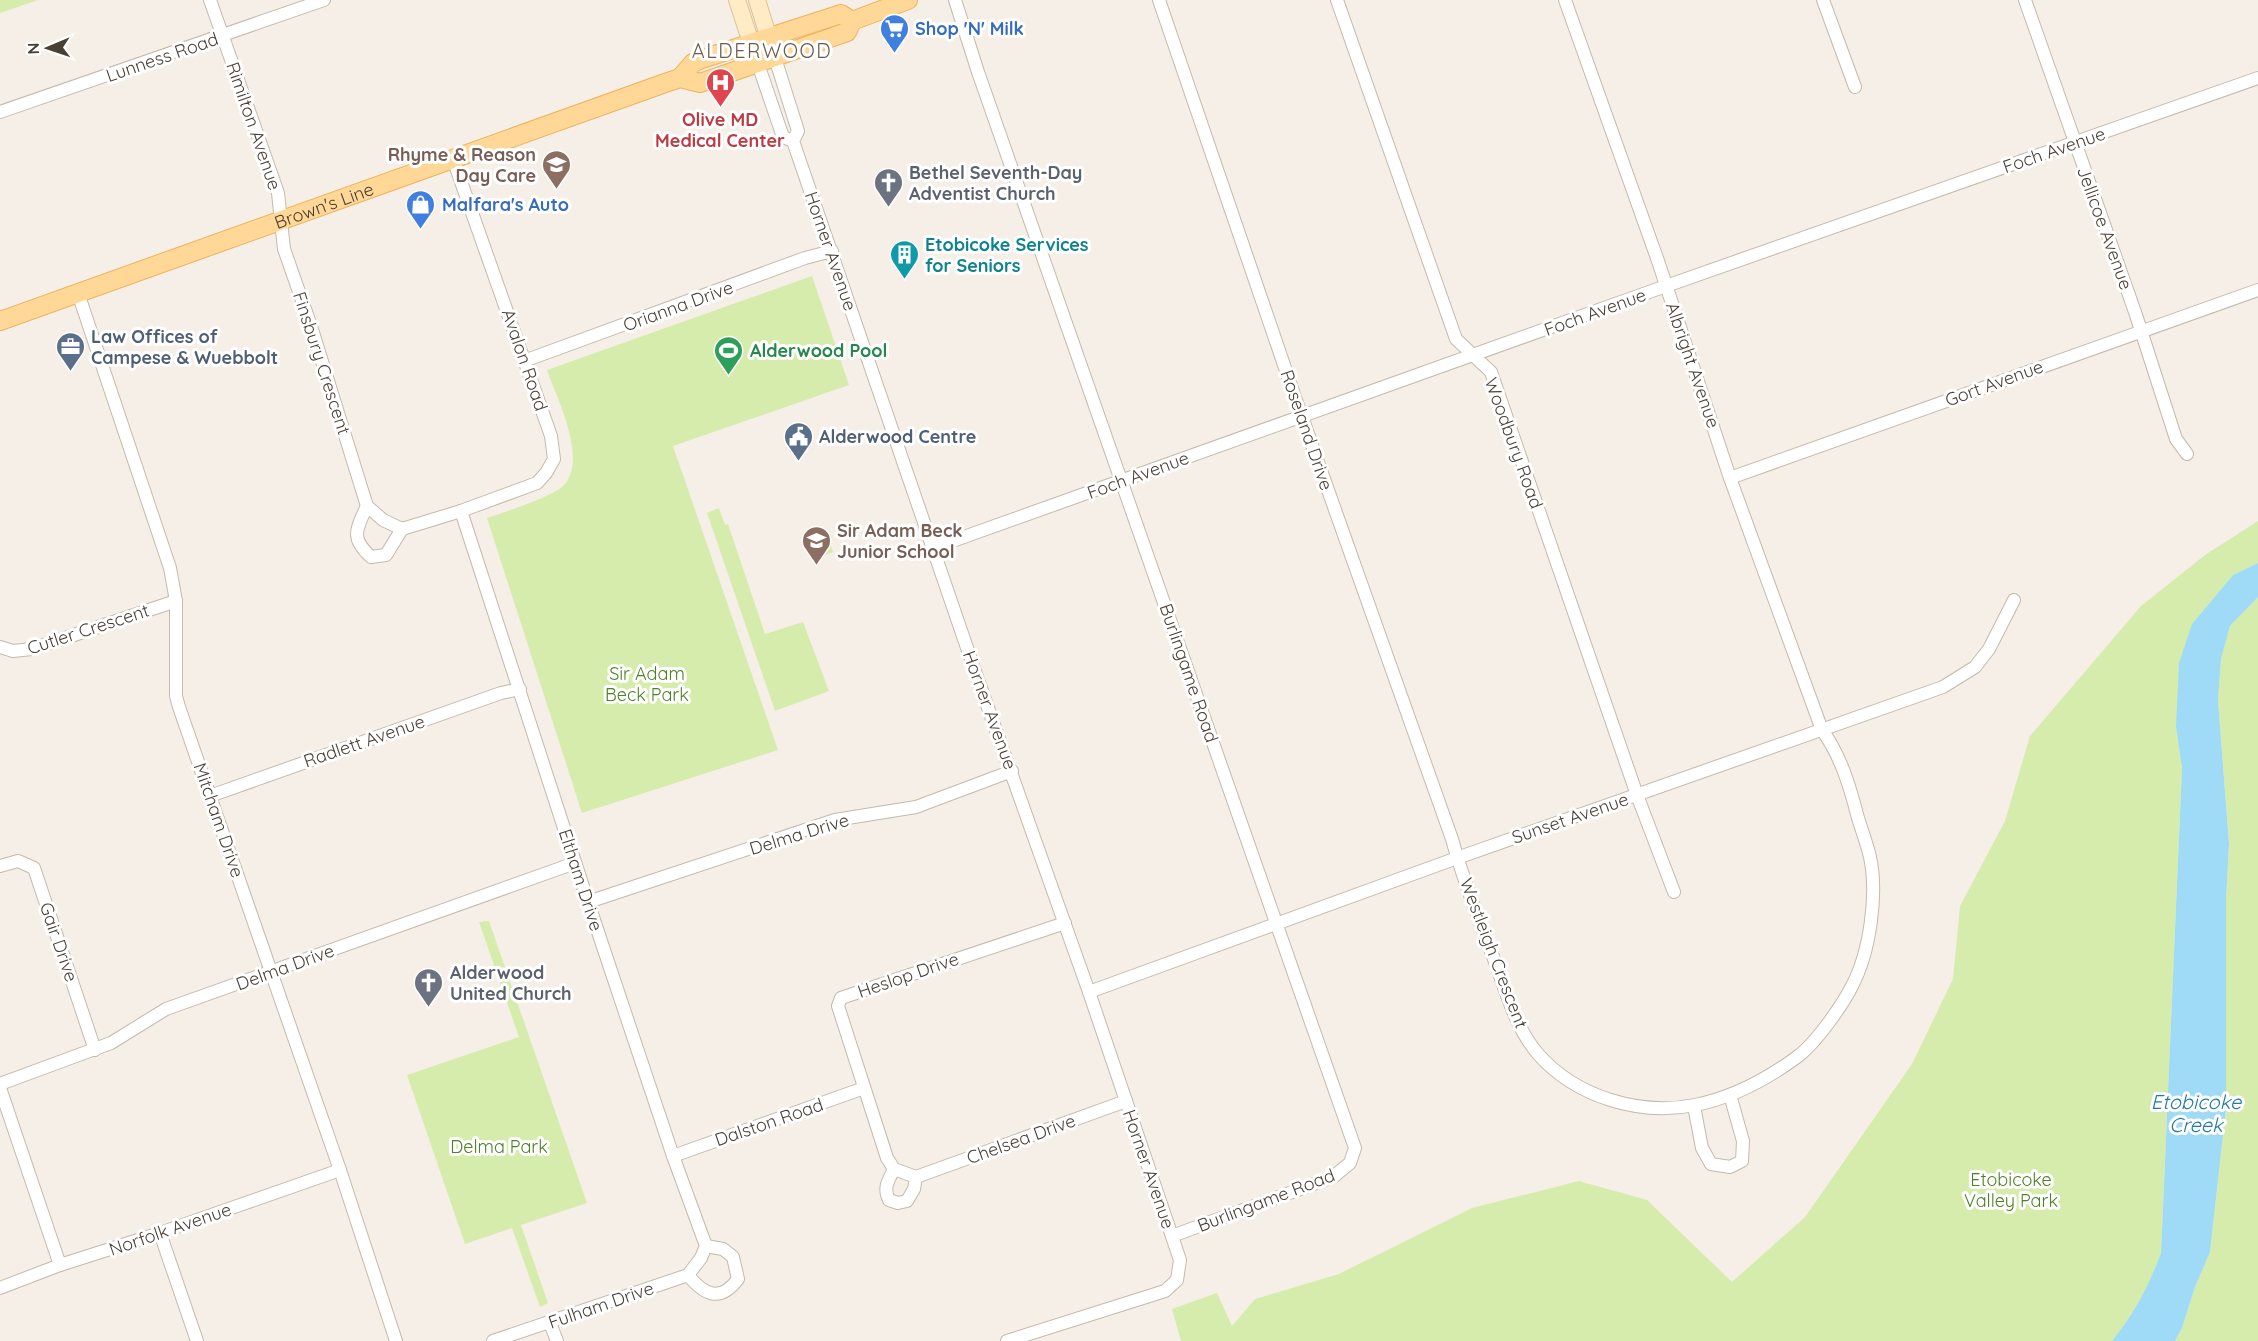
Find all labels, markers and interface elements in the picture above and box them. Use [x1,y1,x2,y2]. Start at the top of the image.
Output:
supermarket icon: Shop 'N' Milk [878,12,910,54]
place label: Shop 'N' Milk [915,17,1024,40]
north arrow [18,18,78,78]
street label: Lunness Road [103,27,221,87]
district label: ALDERWOOD [692,38,832,63]
text: N [23,42,43,55]
street label: Rimilton Avenue [221,59,287,193]
hospital icon: Olive MD Medical Center [704,66,736,108]
place label: Olive MD Medical Center [655,108,785,152]
street label: Foch Avenue [2000,122,2108,178]
place label: Rhyme & Reason Day Care [388,143,536,187]
school or university icon: Rhyme & Reason Day Care [541,148,573,190]
place label: Bethel Seventh-Day Adventist Church [909,161,1082,205]
street label: Jellicoe Avenue [2072,163,2138,293]
church icon: Bethel Seventh-Day Adventist Church [872,166,904,208]
street label: Brown's Line [271,177,377,233]
shop icon: Malfara's Auto [405,188,437,230]
street label: Horner Avenue [800,188,862,314]
place label: Malfara's Auto [442,193,569,216]
place label: Etobicoke Services for Seniors [925,233,1089,277]
building icon: Etobicoke Services for Seniors [888,238,920,280]
street label: Orianna Drive [620,275,736,337]
street label: Foch Avenue [1541,283,1649,341]
street label: Finsbury Crescent [288,289,356,437]
street label: Albright Avenue [1661,299,1725,431]
street label: Avalon Road [497,306,553,414]
place label: Law Offices of Campese & Wuebbolt [91,325,278,369]
office icon: Law Offices of Campese & Wuebbolt [54,330,86,372]
sports icon: Alderwood Pool [713,334,745,376]
place label: Alderwood Pool [750,339,887,362]
street label: Gort Avenue [1942,355,2046,411]
street label: Roseland Drive [1276,367,1338,493]
street label: Woodbury Road [1480,374,1548,512]
public building icon: Alderwood Centre [782,420,814,462]
place label: Alderwood Centre [819,425,976,448]
street label: Foch Avenue [1084,446,1192,504]
place label: Sir Adam Beck Junior School [837,519,963,563]
school or university icon: Sir Adam Beck Junior School [800,524,832,566]
street label: Cutler Crescent [24,598,152,660]
street label: Burlingame Road [1154,600,1224,746]
street label: Horner Avenue [958,647,1022,773]
park label: Sir Adam Beck Park [605,662,689,706]
street label: Radlett Avenue [300,709,428,773]
street label: Mitcham Drive [189,760,249,880]
street label: Sunset Avenue [1509,787,1631,849]
street label: Delma Drive [746,808,852,860]
street label: Eltham Drive [554,826,608,934]
street label: Westleigh Crescent [1455,875,1533,1031]
street label: Gair Drive [35,899,83,985]
street label: Delma Drive [233,939,337,995]
street label: Heslop Drive [854,947,962,1003]
place label: Alderwood United Church [450,961,572,1005]
church icon: Alderwood United Church [413,966,445,1008]
water label: Etobicoke Creek [2151,1089,2242,1137]
street label: Dalston Road [712,1093,826,1151]
street label: Horner Avenue [1118,1106,1180,1232]
street label: Chelsea Drive [963,1109,1079,1169]
park label: Delma Park [450,1135,548,1158]
street label: Burlingame Road [1194,1163,1338,1237]
park label: Etobicoke Valley Park [1964,1168,2058,1212]
street label: Norfolk Avenue [106,1197,234,1261]
street label: Fulham Drive [545,1276,657,1334]

